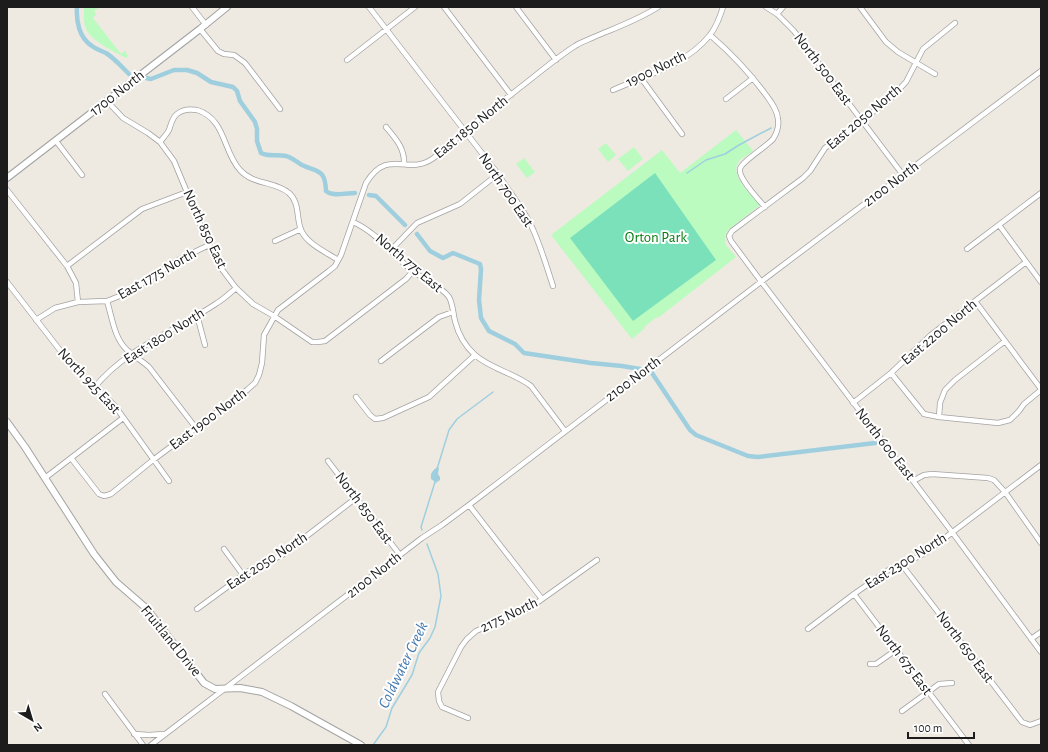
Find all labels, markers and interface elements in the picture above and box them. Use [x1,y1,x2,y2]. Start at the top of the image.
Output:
street label: North 500 East [791,30,855,108]
street label: 1900 North [623,48,689,90]
street label: 1700 North [87,67,147,119]
street label: East 2050 North [824,81,904,153]
street label: East 1850 North [431,93,511,161]
street label: North 700 East [476,150,536,230]
street label: 2100 North [861,158,921,210]
street label: North 850 East [180,187,230,271]
park label: Orton Park [625,230,687,245]
street label: North 775 East [373,231,446,295]
street label: East 1775 North [115,246,199,302]
street label: East 2200 North [898,296,980,368]
street label: East 1800 North [121,305,207,367]
street label: North 925 East [55,345,123,417]
street label: 2100 North [603,353,663,405]
street label: East 1900 North [167,385,249,453]
street label: North 600 East [852,405,918,483]
street label: North 850 East [332,470,396,547]
street label: East 2050 North [224,529,310,593]
street label: East 2300 North [863,530,949,592]
street label: 2100 North [344,549,404,601]
street label: 2175 North [478,595,540,635]
street label: Fruitland Drive [138,603,204,679]
street label: North 650 East [933,609,997,686]
water label: Coldwater Creek [375,619,431,711]
street label: North 675 East [873,622,935,698]
north arrow [12,700,52,740]
scale bar [908,714,974,740]
text: N [31,721,44,734]
text: 100 m [914,722,942,734]

